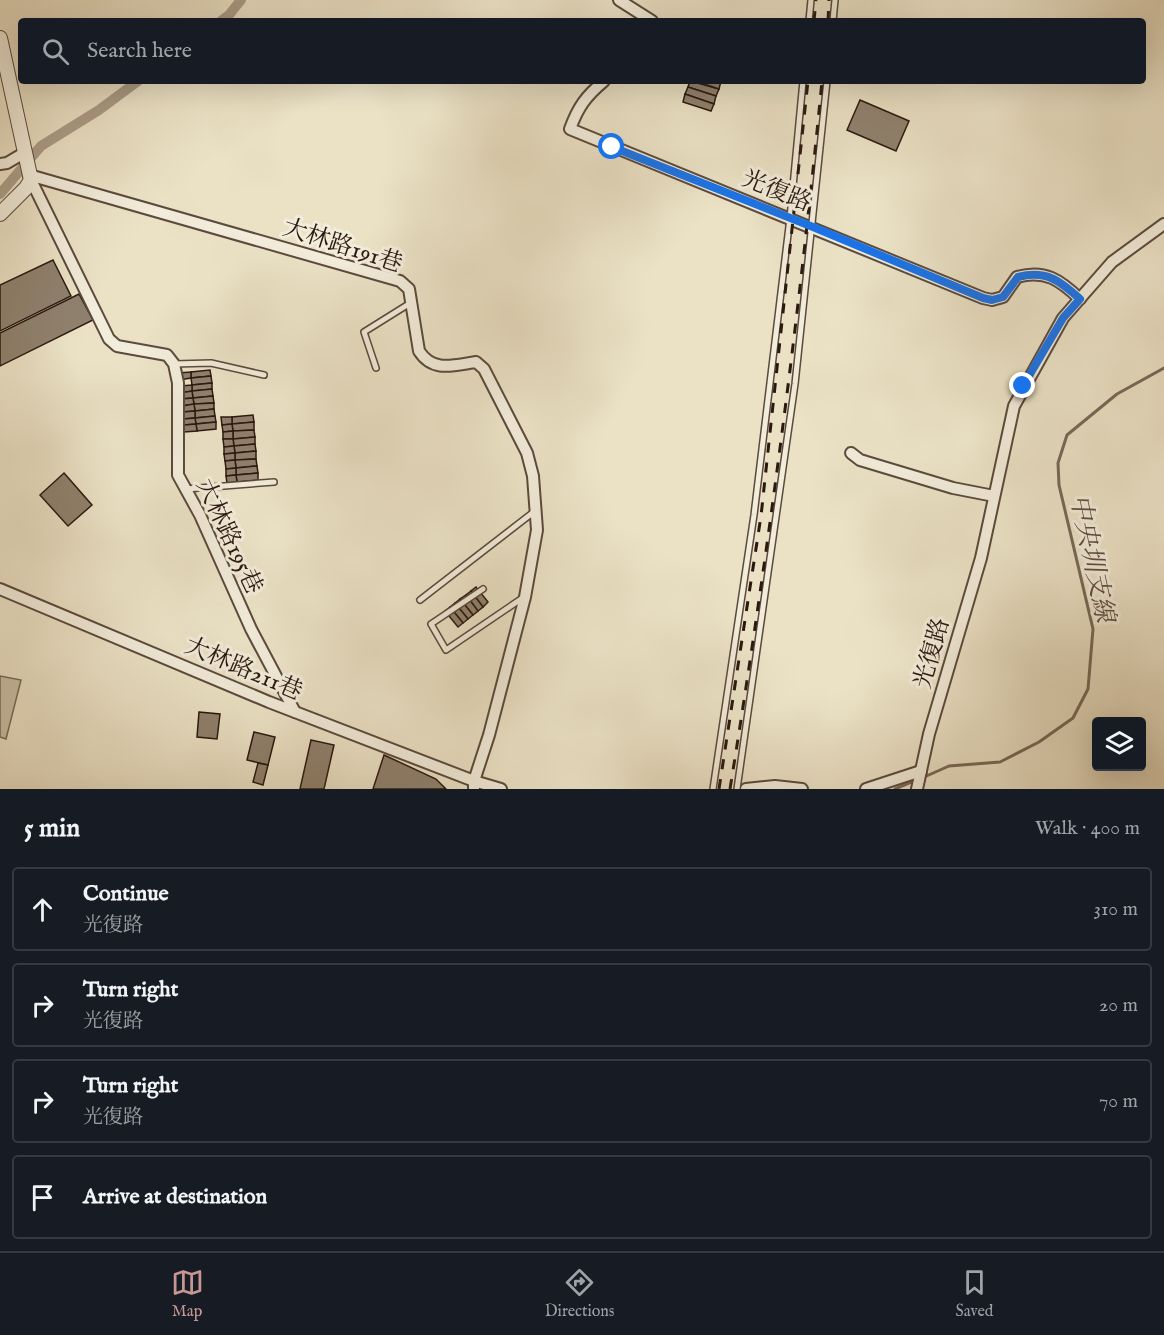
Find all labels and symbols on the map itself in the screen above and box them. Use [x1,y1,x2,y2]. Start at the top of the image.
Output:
route start [598,133,624,159]
street label: 光復路 [737,164,816,219]
street label: 大林路191巷 [279,212,406,280]
route end [1009,372,1035,398]
street label: 大林路195巷 [188,474,269,599]
water label: 中央圳支線 [1062,491,1122,628]
street label: 光復路 [908,615,957,692]
street label: 大林路211巷 [180,631,307,708]

